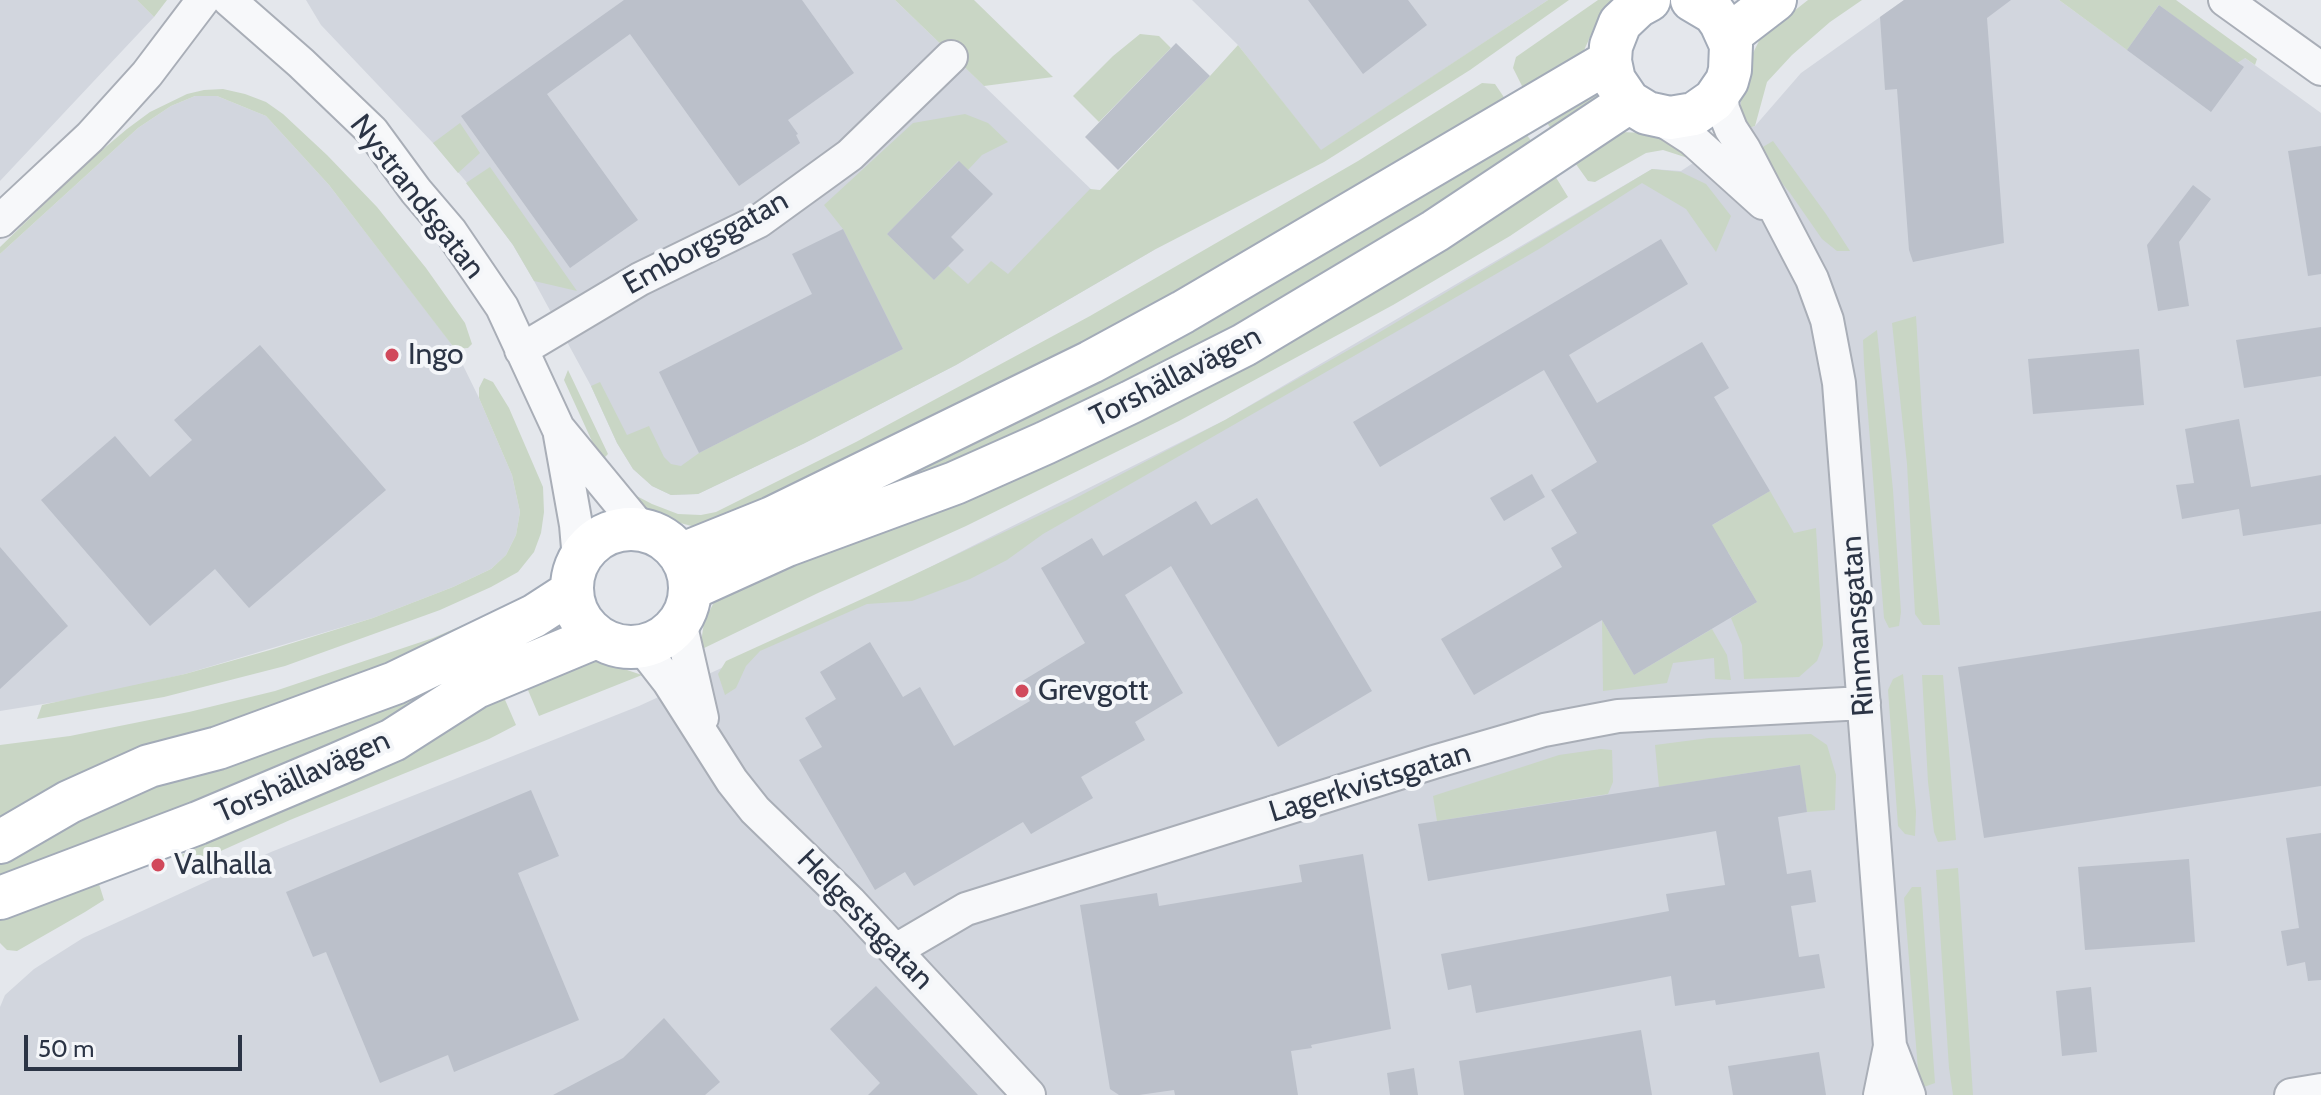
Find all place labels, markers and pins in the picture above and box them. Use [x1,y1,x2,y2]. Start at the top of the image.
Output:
place label: Ingo [408,337,464,373]
marker: Ingo [383,346,401,364]
place label: Grevgott [1038,673,1148,709]
marker: Grevgott [1013,682,1031,700]
place label: Valhalla [174,847,272,883]
marker: Valhalla [149,856,167,874]

